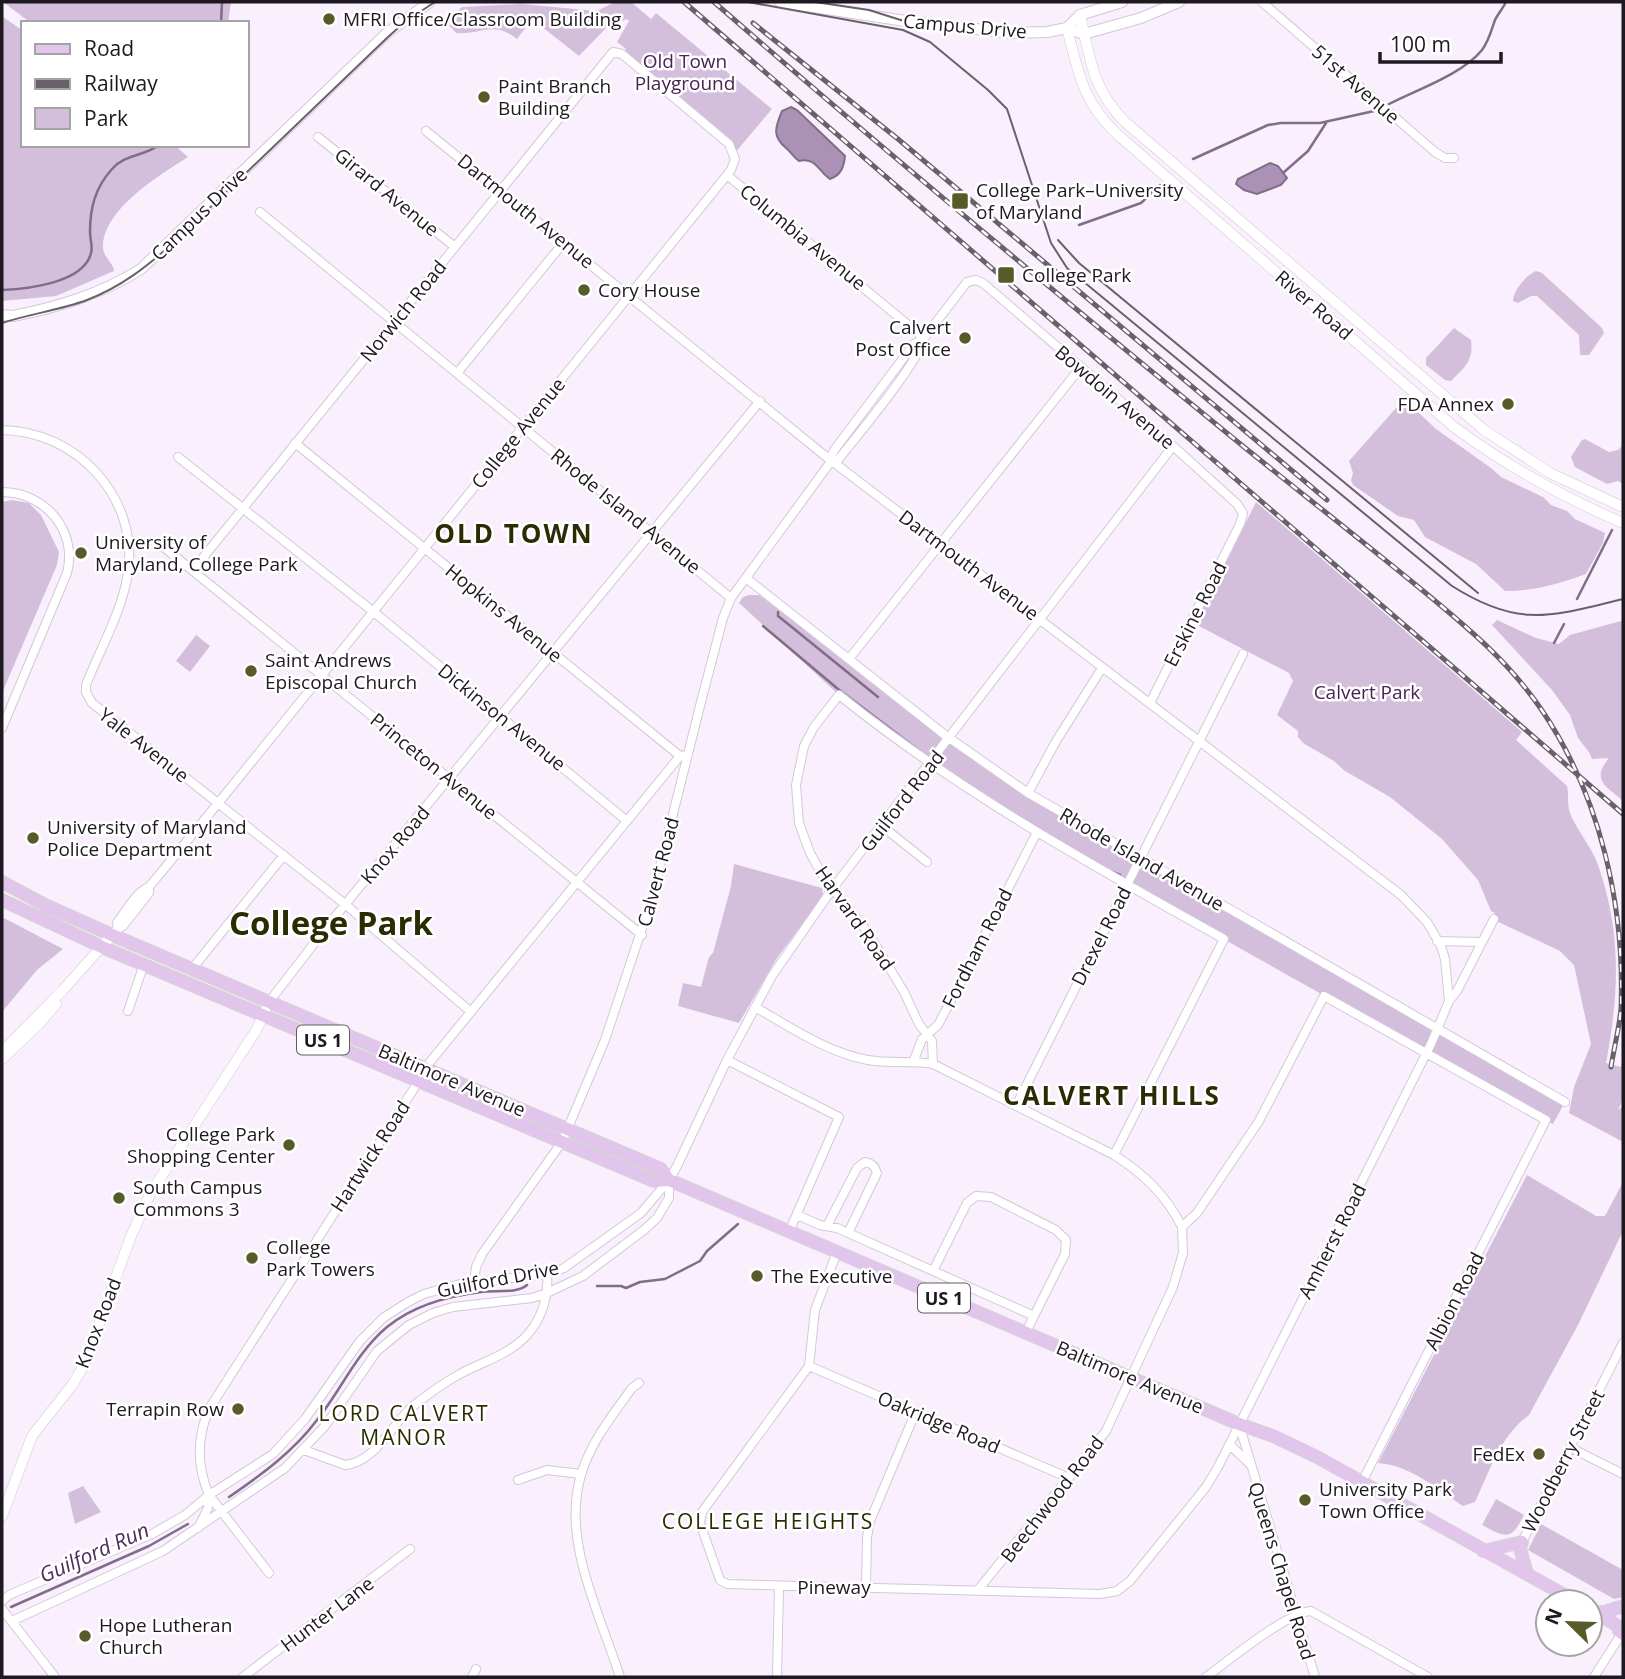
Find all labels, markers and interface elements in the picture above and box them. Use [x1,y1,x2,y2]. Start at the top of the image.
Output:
place label: MFRI Office/Classroom Building [343,6,621,32]
street label: Campus Drive [902,8,1028,44]
marker: MFRI Office/Classroom Building [321,11,337,27]
legend [21,21,248,147]
scale bar [1380,21,1501,65]
text: 100 m [1390,30,1451,58]
text: Road [84,34,134,62]
street label: 51st Avenue [1306,39,1406,129]
park label: Old Town Playground [635,48,735,96]
text: Railway [84,69,158,97]
place label: Paint Branch Building [498,73,611,121]
marker: Paint Branch Building [476,89,492,105]
text: Park [84,104,128,132]
street label: Girard Avenue [329,142,445,242]
street label: Dartmouth Avenue [452,148,600,274]
street label: Campus Drive [145,162,253,266]
place label: College Park–University of Maryland [976,177,1184,225]
street label: Columbia Avenue [734,178,872,296]
marker: College Park–University of Maryland [950,191,970,211]
street label: Norwich Road [354,255,452,367]
place label: College Park [1022,262,1131,288]
street label: River Road [1270,264,1358,346]
marker: College Park [996,265,1016,285]
place label: Cory House [598,277,700,303]
marker: Cory House [576,282,592,298]
place label: Calvert Post Office [855,314,951,362]
marker: Calvert Post Office [957,330,973,346]
street label: Bowdoin Avenue [1050,339,1180,455]
street label: College Avenue [465,372,571,494]
place label: FDA Annex [1398,391,1494,417]
marker: FDA Annex [1500,396,1516,412]
street label: Rhode Island Avenue [545,442,707,580]
street label: Dartmouth Avenue [894,504,1044,626]
district label: OLD TOWN [434,515,594,551]
place label: University of Maryland, College Park [95,529,298,577]
marker: University of Maryland, College Park [73,545,89,561]
street label: Erskine Road [1157,557,1233,671]
street label: Hopkins Avenue [440,558,568,668]
place label: Saint Andrews Episcopal Church [265,647,417,695]
street label: Dickinson Avenue [433,657,571,777]
marker: Saint Andrews Episcopal Church [243,663,259,679]
park label: Calvert Park [1314,679,1420,705]
street label: Yale Avenue [94,702,194,788]
street label: Princeton Avenue [365,707,503,825]
street label: Guilford Road [854,745,950,857]
street label: Knox Road [355,800,435,890]
street label: Rhode Island Avenue [1055,801,1229,917]
place label: University of Maryland Police Department [47,814,247,862]
street label: Calvert Road [631,814,685,930]
marker: University of Maryland Police Department [25,830,41,846]
street label: Harvard Road [809,861,901,975]
street label: Drexel Road [1065,882,1137,990]
street label: Fordham Road [936,884,1018,1012]
district label: College Park [229,900,433,945]
road number: US 1 [297,1026,349,1055]
street label: Baltimore Avenue [374,1037,530,1123]
district label: CALVERT HILLS [1003,1077,1221,1113]
street label: Hartwick Road [324,1095,416,1217]
place label: College Park Shopping Center [127,1121,275,1169]
marker: College Park Shopping Center [281,1137,297,1153]
place label: South Campus Commons 3 [133,1174,262,1222]
street label: Amherst Road [1292,1179,1372,1303]
marker: South Campus Commons 3 [111,1190,127,1206]
place label: College Park Towers [266,1234,375,1282]
street label: Albion Road [1418,1248,1490,1354]
marker: College Park Towers [244,1250,260,1266]
street label: Guilford Drive [435,1254,561,1304]
place label: The Executive [771,1263,892,1289]
marker: The Executive [749,1268,765,1284]
street label: Knox Road [69,1274,127,1372]
road number: US 1 [918,1283,970,1312]
street label: Baltimore Avenue [1052,1334,1208,1420]
street label: Oakridge Road [874,1384,1004,1460]
street label: Woodberry Street [1516,1385,1610,1537]
place label: Terrapin Row [106,1396,224,1422]
district label: LORD CALVERT MANOR [318,1399,490,1451]
marker: Terrapin Row [230,1401,246,1417]
street label: Beechwood Road [994,1430,1110,1568]
place label: FedEx [1472,1441,1525,1467]
marker: FedEx [1531,1446,1547,1462]
place label: University Park Town Office [1319,1476,1452,1524]
street label: Queens Chapel Road [1243,1479,1321,1663]
marker: University Park Town Office [1297,1492,1313,1508]
district label: COLLEGE HEIGHTS [662,1507,874,1535]
water label: Guilford Run [35,1515,153,1589]
street label: Hunter Lane [275,1570,379,1658]
street label: Pineway [797,1574,871,1600]
north arrow [1534,1588,1604,1658]
text: N [1538,1604,1568,1629]
place label: Hope Lutheran Church [99,1612,232,1660]
marker: Hope Lutheran Church [77,1628,93,1644]

